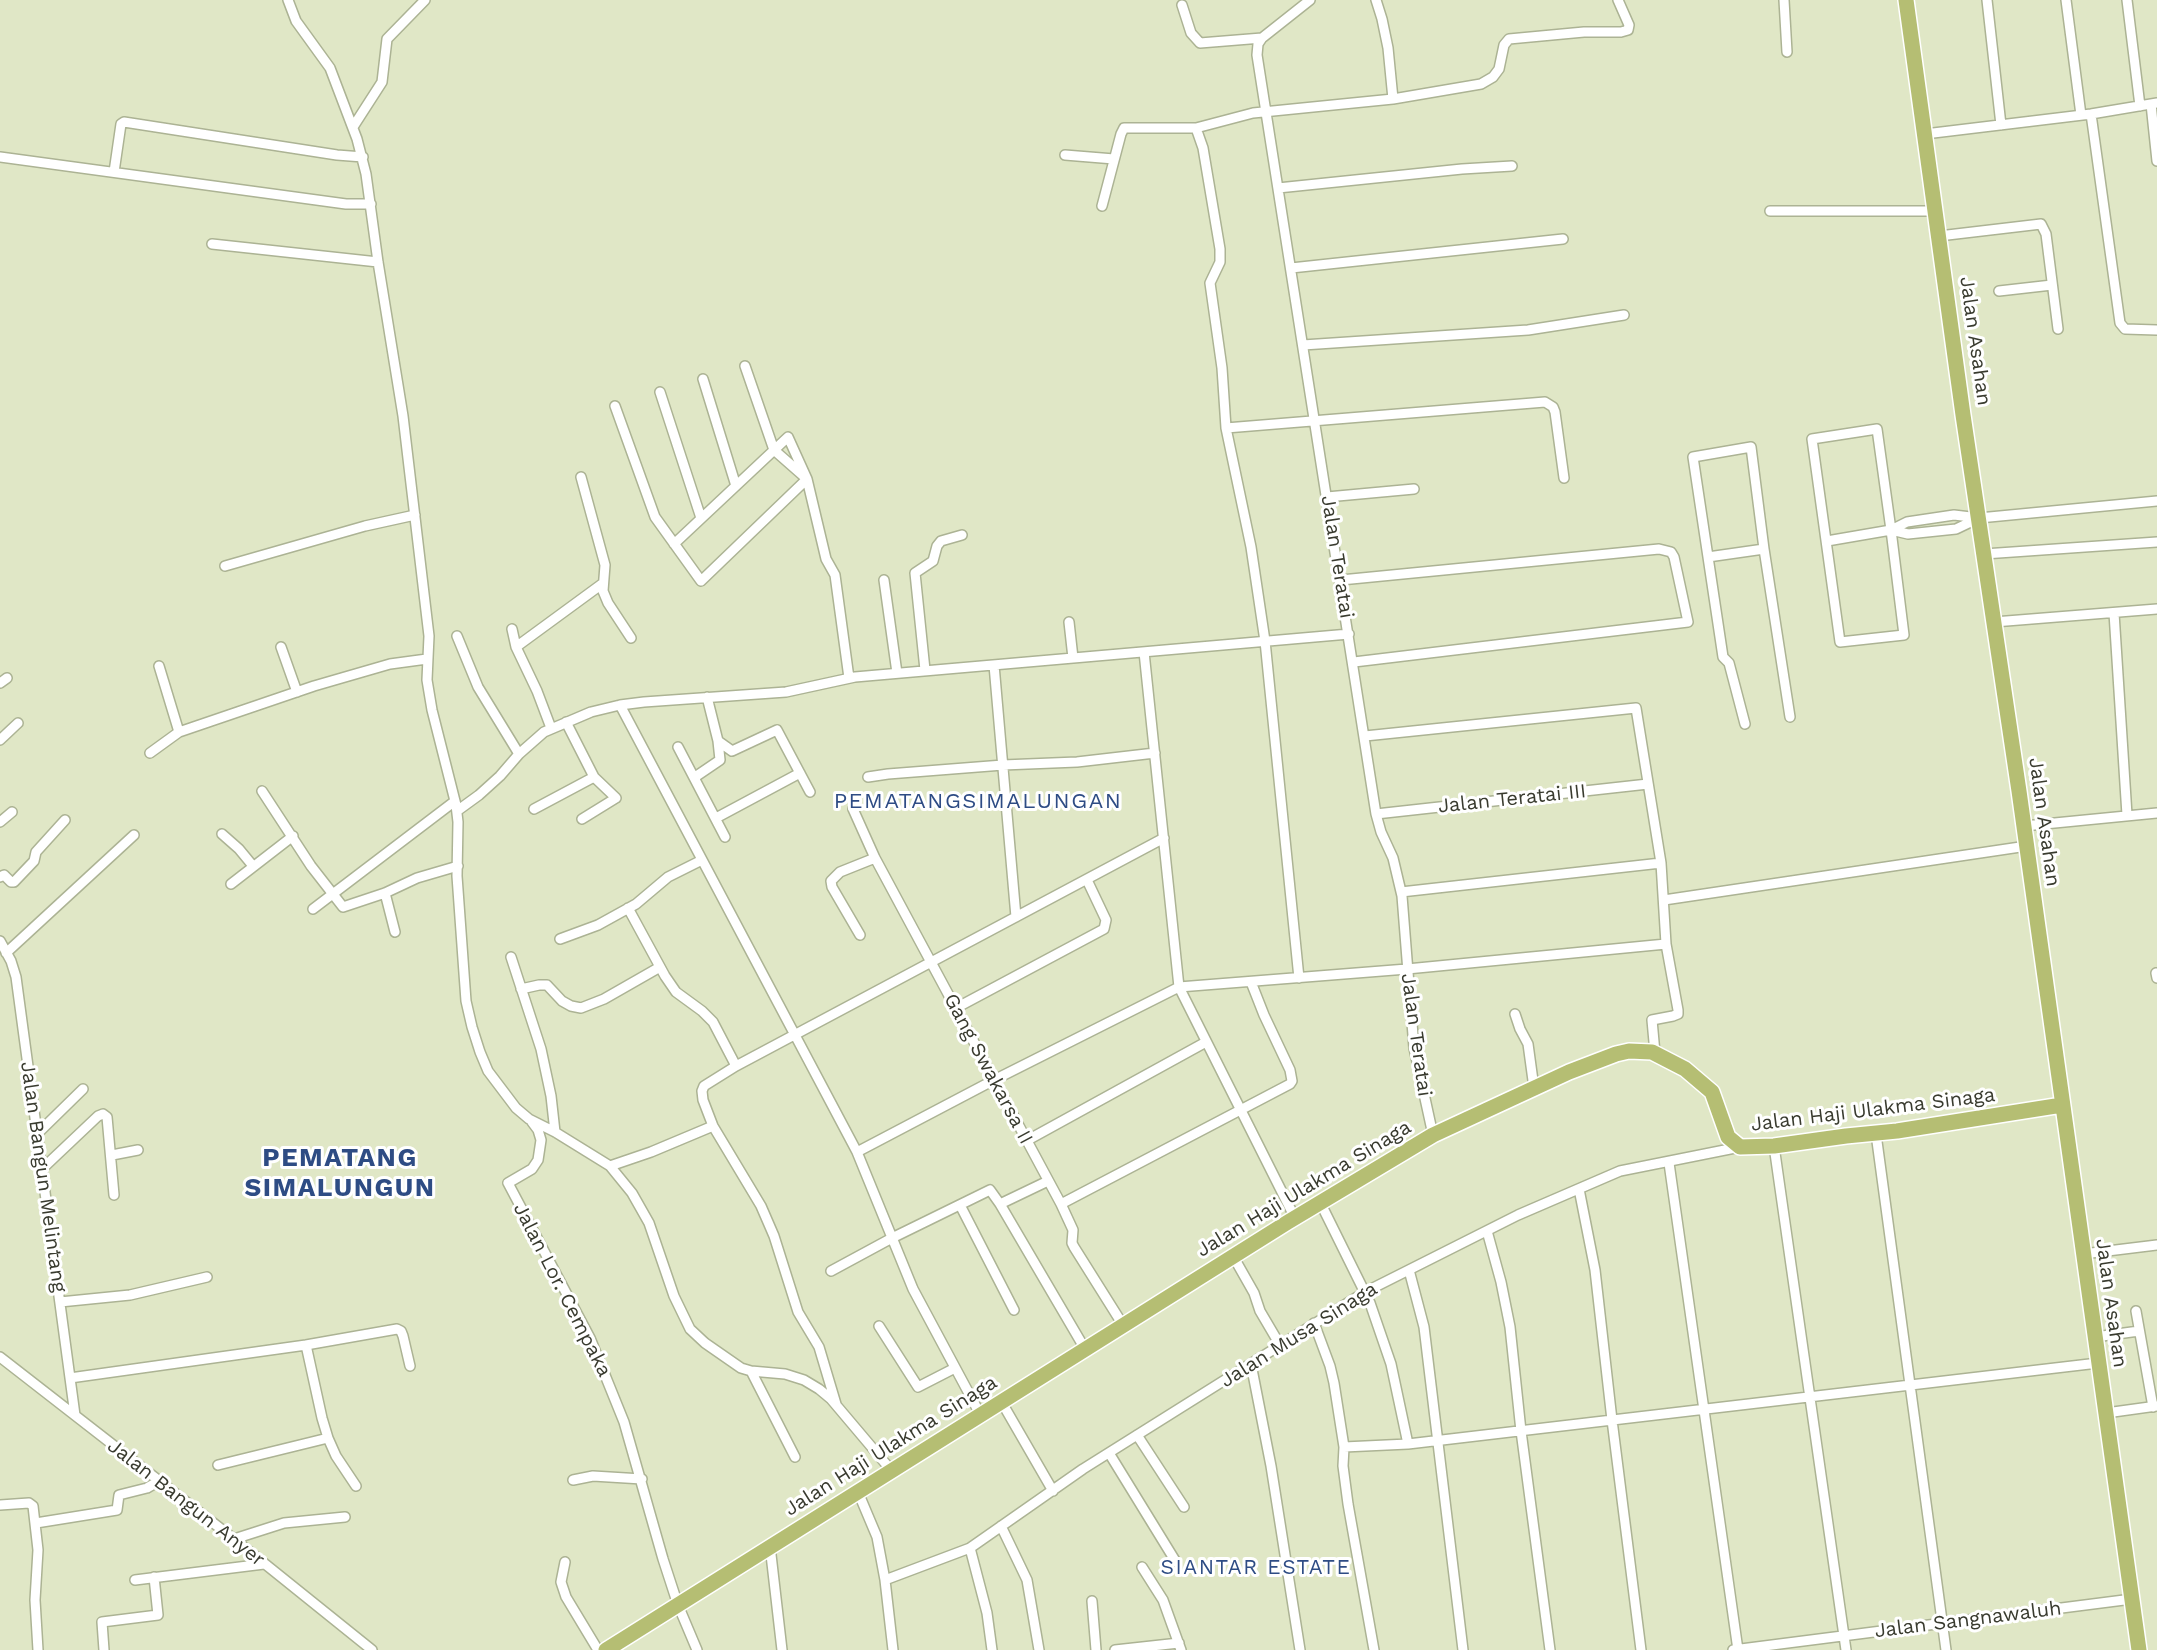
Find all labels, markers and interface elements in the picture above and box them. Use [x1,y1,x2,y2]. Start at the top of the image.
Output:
street label: Jalan Asahan [1954,275,1996,407]
street label: Jalan Teratai [1315,494,1359,620]
street label: Jalan Asahan [2023,756,2065,888]
street label: Jalan Teratai III [1437,779,1587,819]
district label: PEMATANGSIMALUNGAN [834,789,1122,815]
street label: Jalan Teratai [1395,972,1437,1098]
street label: Gang Swakarsa II [938,990,1038,1148]
street label: Jalan Bangun Melintang [15,1060,71,1294]
street label: Jalan Haji Ulakma Sinaga [1749,1083,1997,1137]
street label: Jalan Haji Ulakma Sinaga [1192,1115,1416,1263]
district label: PEMATANG SIMALUNGUN [244,1142,436,1204]
street label: Jalan Lor. Cempaka [508,1199,616,1381]
street label: Jalan Asahan [2090,1237,2132,1369]
street label: Jalan Musa Sinaga [1216,1277,1382,1393]
street label: Jalan Haji Ulakma Sinaga [780,1371,1002,1521]
street label: Jalan Bangun Anyer [102,1434,270,1572]
district label: SIANTAR ESTATE [1161,1555,1351,1581]
street label: Jalan Sangnawaluh [1873,1597,2063,1643]

